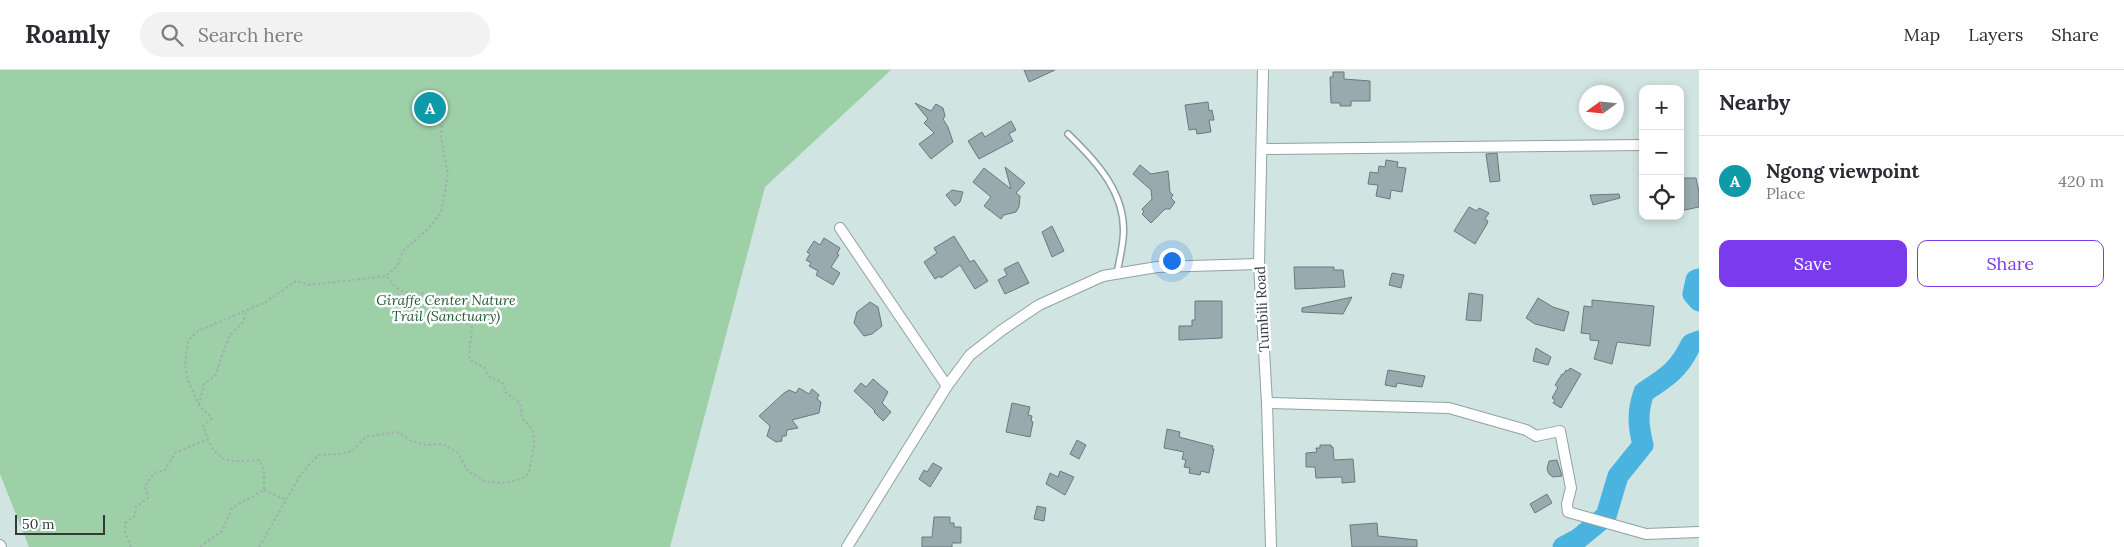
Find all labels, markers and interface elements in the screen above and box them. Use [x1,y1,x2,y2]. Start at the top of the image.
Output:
search box [140,12,490,57]
text: Roamly [25,19,110,50]
icon: search [158,21,186,49]
text: Search here [198,23,303,47]
text: Map [1904,23,1940,46]
text: Layers [1968,23,2023,46]
text: Share [2051,23,2099,46]
north arrow [1579,85,1624,130]
map controls [1639,85,1684,220]
button: + [1639,85,1684,130]
pin: A [414,89,446,127]
text: Nearby [1719,89,1790,116]
button: − [1639,130,1684,175]
text: Ngong viewpoint [1766,159,1919,183]
text: A [1730,171,1740,191]
text: 420 m [2058,171,2104,191]
button: locate [1639,175,1684,220]
text: Place [1766,183,1805,203]
button: Save [1719,240,1907,287]
button: Share [1917,240,2104,287]
your location [1159,248,1185,274]
street label: Tumbili Road [1251,266,1273,352]
park label: Giraffe Center Nature Trail (Sanctuary) [376,291,516,325]
scale bar [15,512,105,535]
text: 50 m [22,515,55,533]

